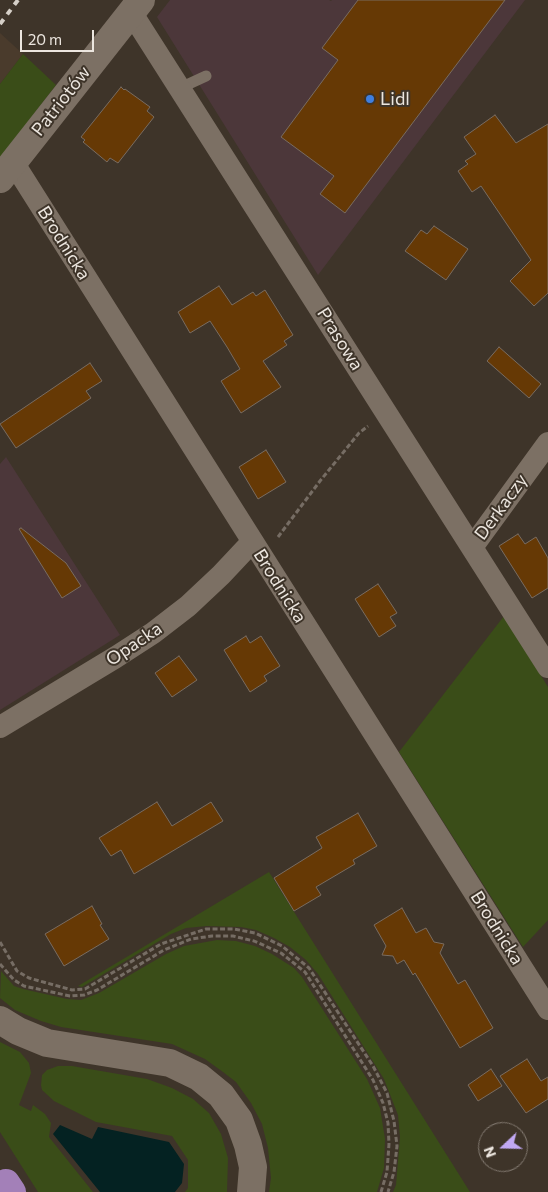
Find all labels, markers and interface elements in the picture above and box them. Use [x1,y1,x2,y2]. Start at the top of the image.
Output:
scale bar [22,20,96,52]
text: 20 m [28,30,62,48]
street label: Patriotów [27,62,95,140]
place label: Lidl [380,88,410,110]
marker: Lidl [364,93,376,105]
street label: Brodnicka [33,202,95,284]
street label: Prasowa [312,304,368,374]
street label: Derkaczy [470,470,532,544]
street label: Brodnicka [249,545,311,627]
street label: Opacka [102,617,166,671]
street label: Brodnicka [466,887,528,969]
north arrow [478,1122,528,1172]
text: N [480,1144,499,1160]

